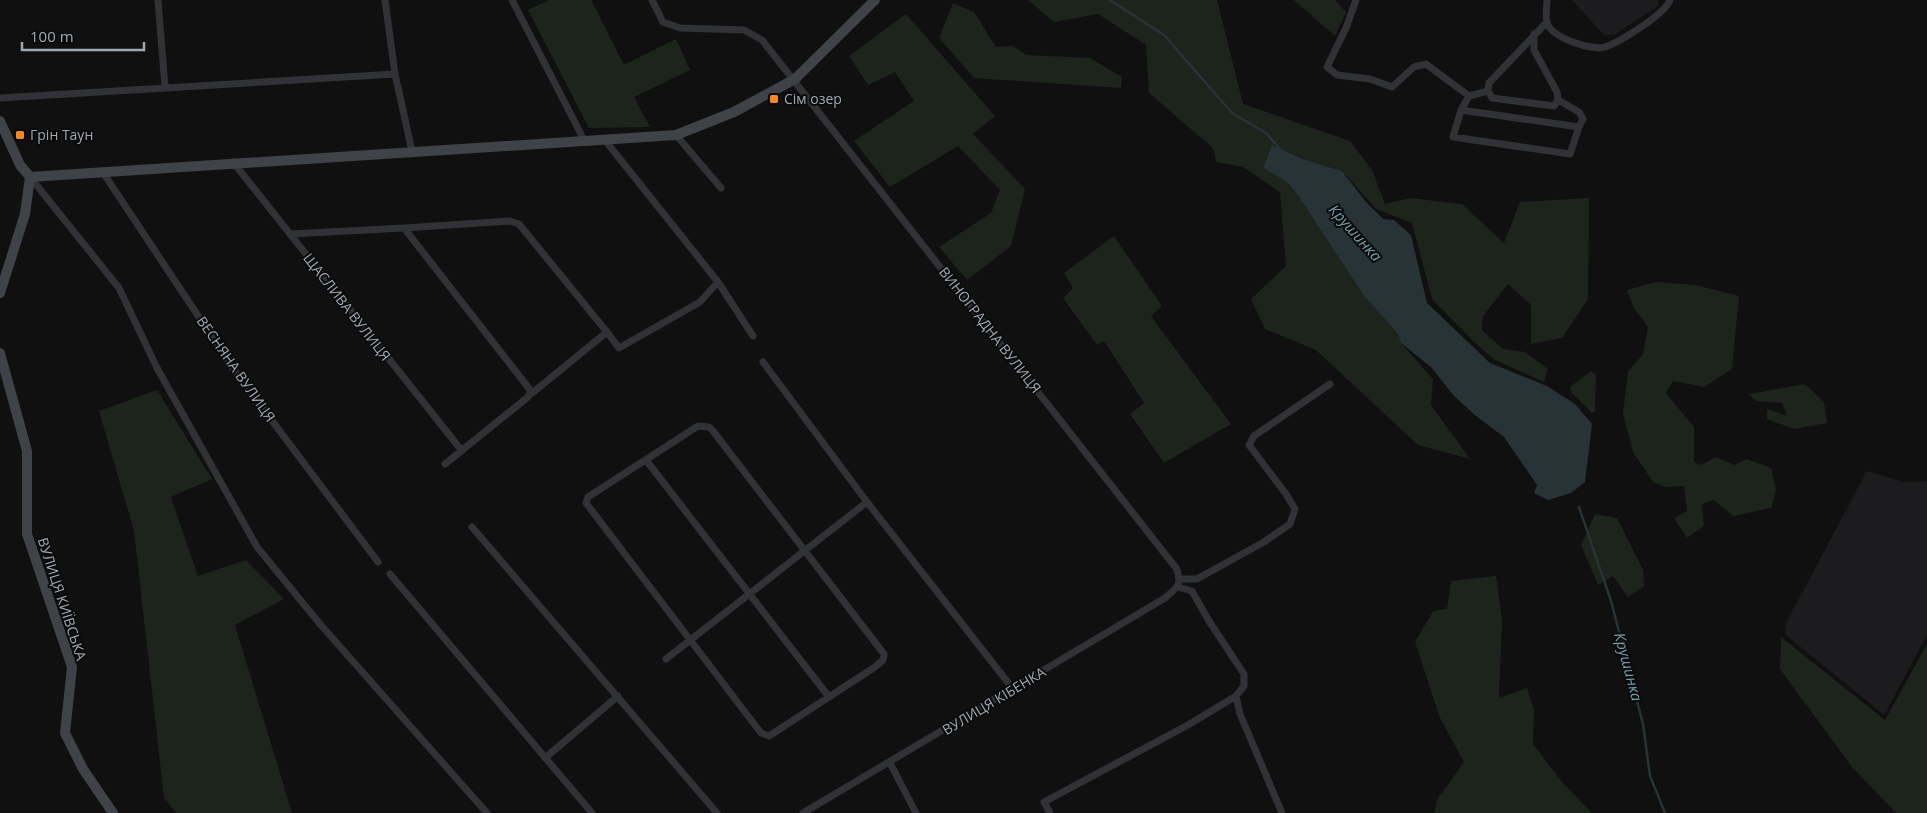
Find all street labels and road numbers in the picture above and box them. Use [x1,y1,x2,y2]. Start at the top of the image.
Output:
street label: ЩАСЛИВА ВУЛИЦЯ [299,249,395,364]
street label: ВИНОГРАДНА ВУЛИЦЯ [935,263,1046,397]
street label: ВЕСНЯНА ВУЛИЦЯ [193,312,280,425]
street label: ВУЛИЦЯ КИЇВСЬКА [34,535,91,663]
street label: ВУЛИЦЯ КІБЕНКА [938,662,1049,739]

